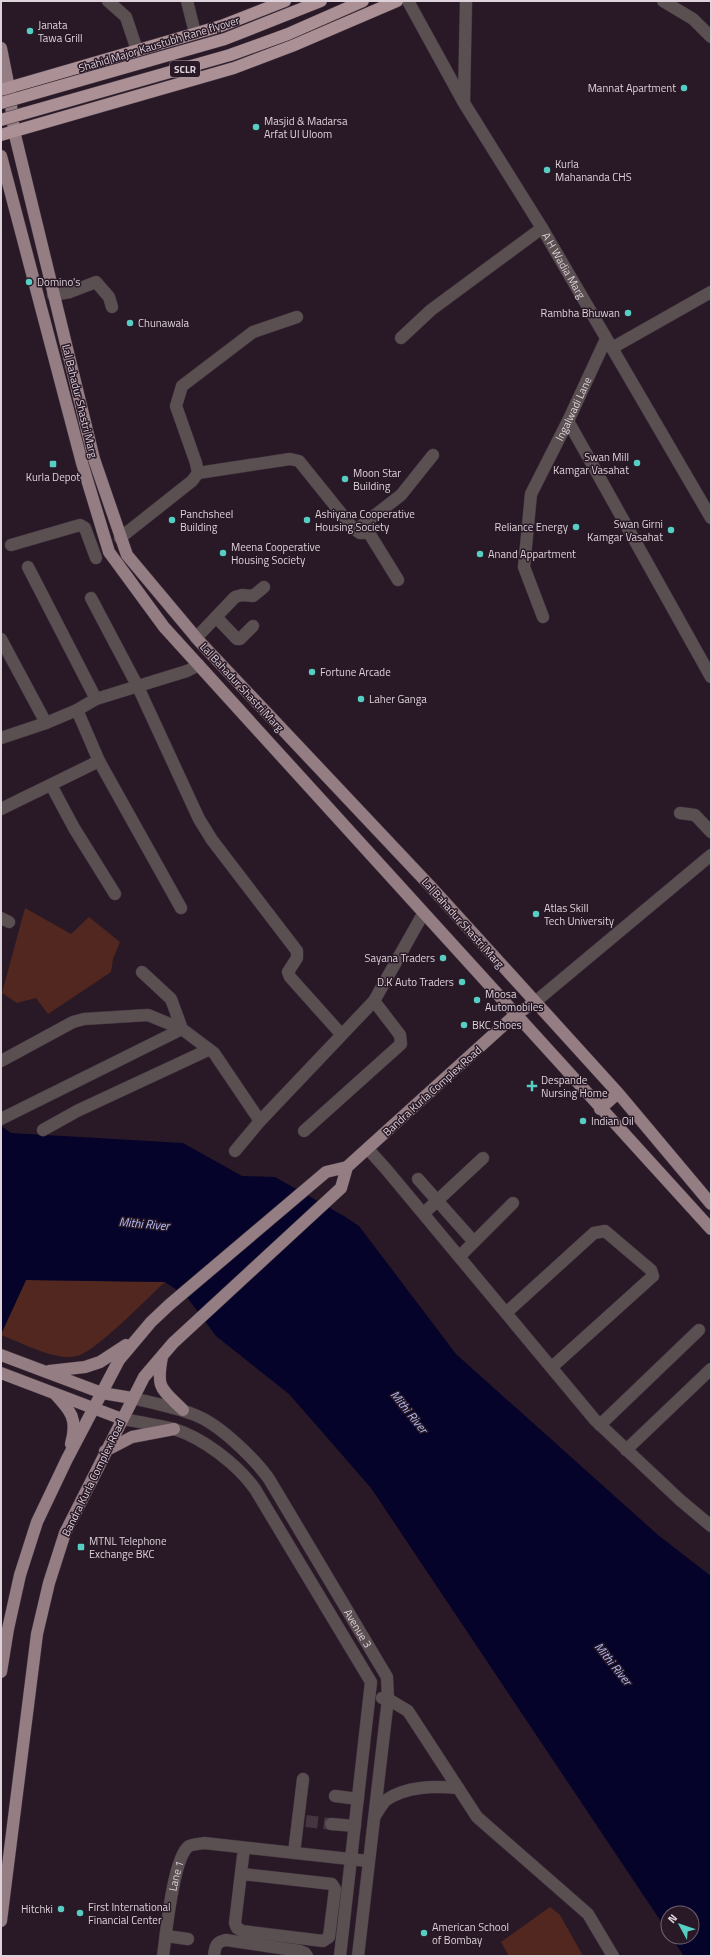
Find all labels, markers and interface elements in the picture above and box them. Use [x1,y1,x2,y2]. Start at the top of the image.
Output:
street label: Shahid Major Kaustubh Rane flyover [77,12,242,76]
place label: Janata Tawa Grill [38,17,83,46]
marker: Janata Tawa Grill [25,26,35,36]
road number: SCLR [170,61,200,77]
place label: Mannat Apartment [588,80,676,96]
marker: Mannat Apartment [679,83,689,93]
place label: Masjid & Madarsa Arfat Ul Uloom [264,113,348,142]
marker: Masjid & Madarsa Arfat Ul Uloom [251,122,261,132]
place label: Kurla Mahananda CHS [555,156,632,185]
marker: Kurla Mahananda CHS [542,165,552,175]
street label: A H Wadia Marg [538,229,590,302]
place label: Domino's [37,274,80,290]
marker: Domino's [24,277,34,287]
place label: Rambha Bhuwan [541,305,620,321]
marker: Rambha Bhuwan [623,308,633,318]
place label: Chunawala [138,315,190,331]
marker: Chunawala [125,318,135,328]
street label: Lal Bahadur Shastri Marg [58,343,102,460]
street label: Ingalwadi Lane [551,374,596,444]
place label: Swan Mill Kamgar Vasahat [553,449,629,478]
marker: Swan Mill Kamgar Vasahat [632,458,642,468]
marker: Kurla Depot [48,459,58,469]
place label: Moon Star Building [353,465,401,494]
place label: Kurla Depot [26,469,80,485]
marker: Moon Star Building [340,474,350,484]
place label: Panchsheel Building [180,506,233,535]
place label: Ashiyana Cooperative Housing Society [315,506,415,535]
marker: Panchsheel Building [167,515,177,525]
marker: Ashiyana Cooperative Housing Society [302,515,312,525]
place label: Swan Girni Kamgar Vasahat [587,516,663,545]
place label: Reliance Energy [494,519,569,535]
marker: Reliance Energy [571,522,581,532]
marker: Swan Girni Kamgar Vasahat [666,525,676,535]
place label: Meena Cooperative Housing Society [231,539,321,568]
place label: Anand Appartment [488,546,576,562]
marker: Meena Cooperative Housing Society [218,548,228,558]
marker: Anand Appartment [475,549,485,559]
street label: Lal Bahadur Shastri Marg [196,639,288,735]
place label: Fortune Arcade [320,664,391,680]
marker: Fortune Arcade [307,667,317,677]
place label: Laher Ganga [369,691,427,707]
marker: Laher Ganga [356,694,366,704]
street label: Lal Bahadur Shastri Marg [418,874,508,972]
place label: Atlas Skill Tech University [544,900,615,929]
marker: Atlas Skill Tech University [531,909,541,919]
place label: Sayana Traders [365,950,435,966]
marker: Sayana Traders [438,953,448,963]
place label: D.K Auto Traders [377,974,454,990]
marker: D.K Auto Traders [457,977,467,987]
place label: Moosa Automobiles [485,986,543,1015]
marker: Moosa Automobiles [472,995,482,1005]
place label: BKC Shoes [472,1017,522,1033]
marker: BKC Shoes [459,1020,469,1030]
street label: Bandra Kurla Complex Road [379,1042,485,1140]
place label: Despande Nursing Home [541,1072,608,1101]
marker: Despande Nursing Home [526,1080,538,1092]
place label: Indian Oil [591,1113,634,1129]
marker: Indian Oil [578,1116,588,1126]
water label: Mithi River [118,1212,172,1235]
water label: Mithi River [386,1386,434,1439]
street label: Bandra Kurla Complex Road [58,1417,128,1539]
place label: MTNL Telephone Exchange BKC [89,1533,167,1562]
marker: MTNL Telephone Exchange BKC [76,1542,86,1552]
street label: Avenue 3 [340,1606,376,1651]
water label: Mithi River [590,1638,638,1691]
street label: Lane 1 [164,1859,187,1893]
place label: First International Financial Center [88,1899,171,1928]
place label: Hitchki [21,1901,53,1917]
marker: Hitchki [56,1904,66,1914]
north arrow [660,1905,700,1945]
marker: First International Financial Center [75,1908,85,1918]
text: N [664,1911,681,1927]
place label: American School of Bombay [432,1919,509,1948]
marker: American School of Bombay [419,1928,429,1938]

